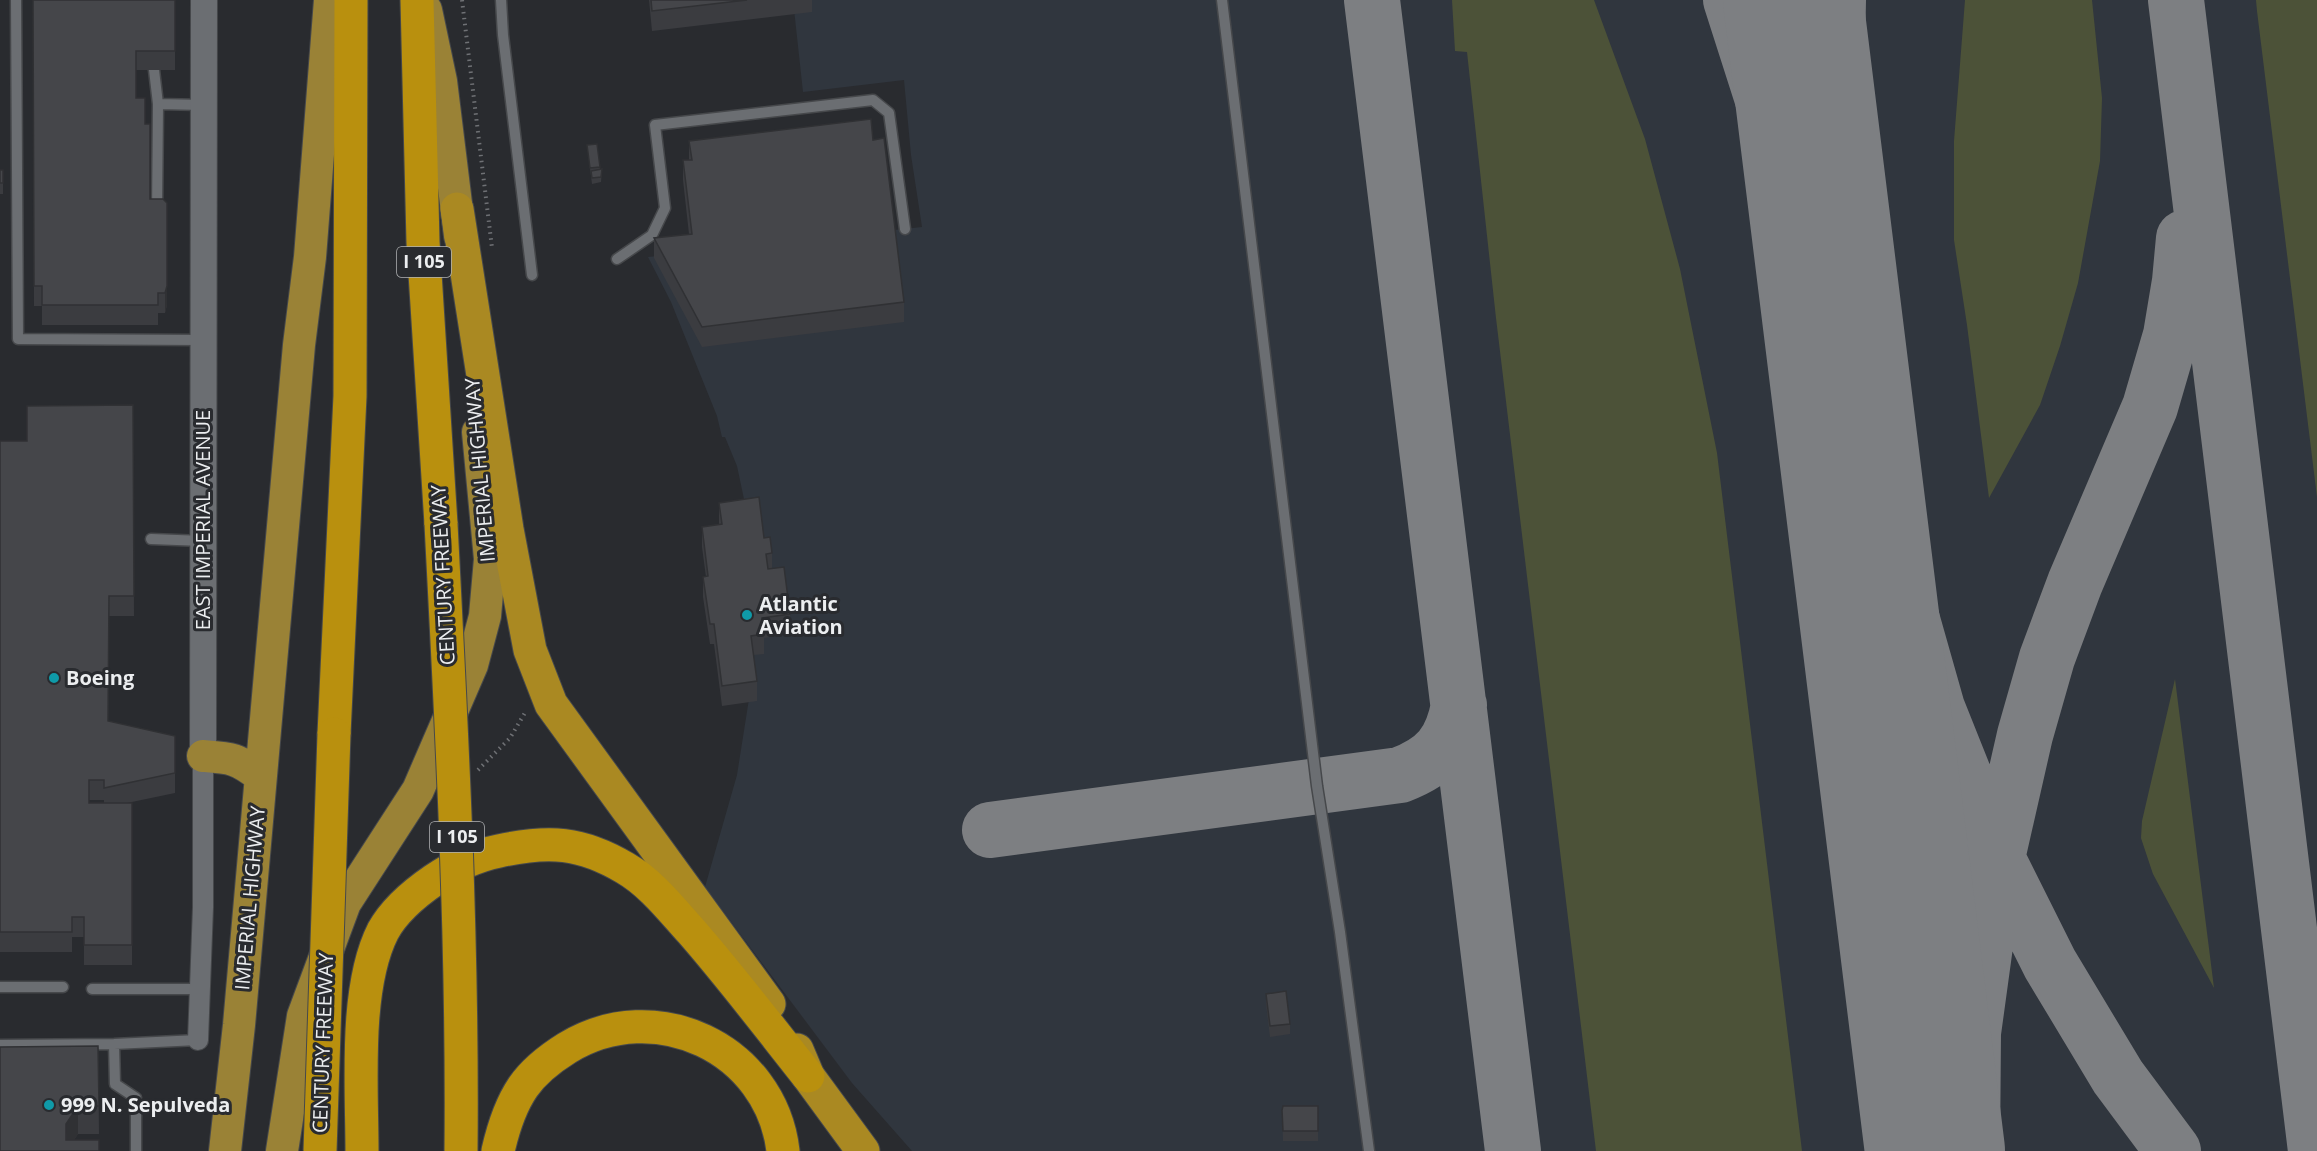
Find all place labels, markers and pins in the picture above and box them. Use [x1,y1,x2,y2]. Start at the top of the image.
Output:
place label: Atlantic Aviation [759,590,843,640]
marker: Atlantic Aviation [740,608,754,622]
place label: Boeing [66,664,135,691]
marker: Boeing [47,671,61,685]
place label: 999 N. Sepulveda [61,1091,230,1118]
marker: 999 N. Sepulveda [42,1098,56,1112]

